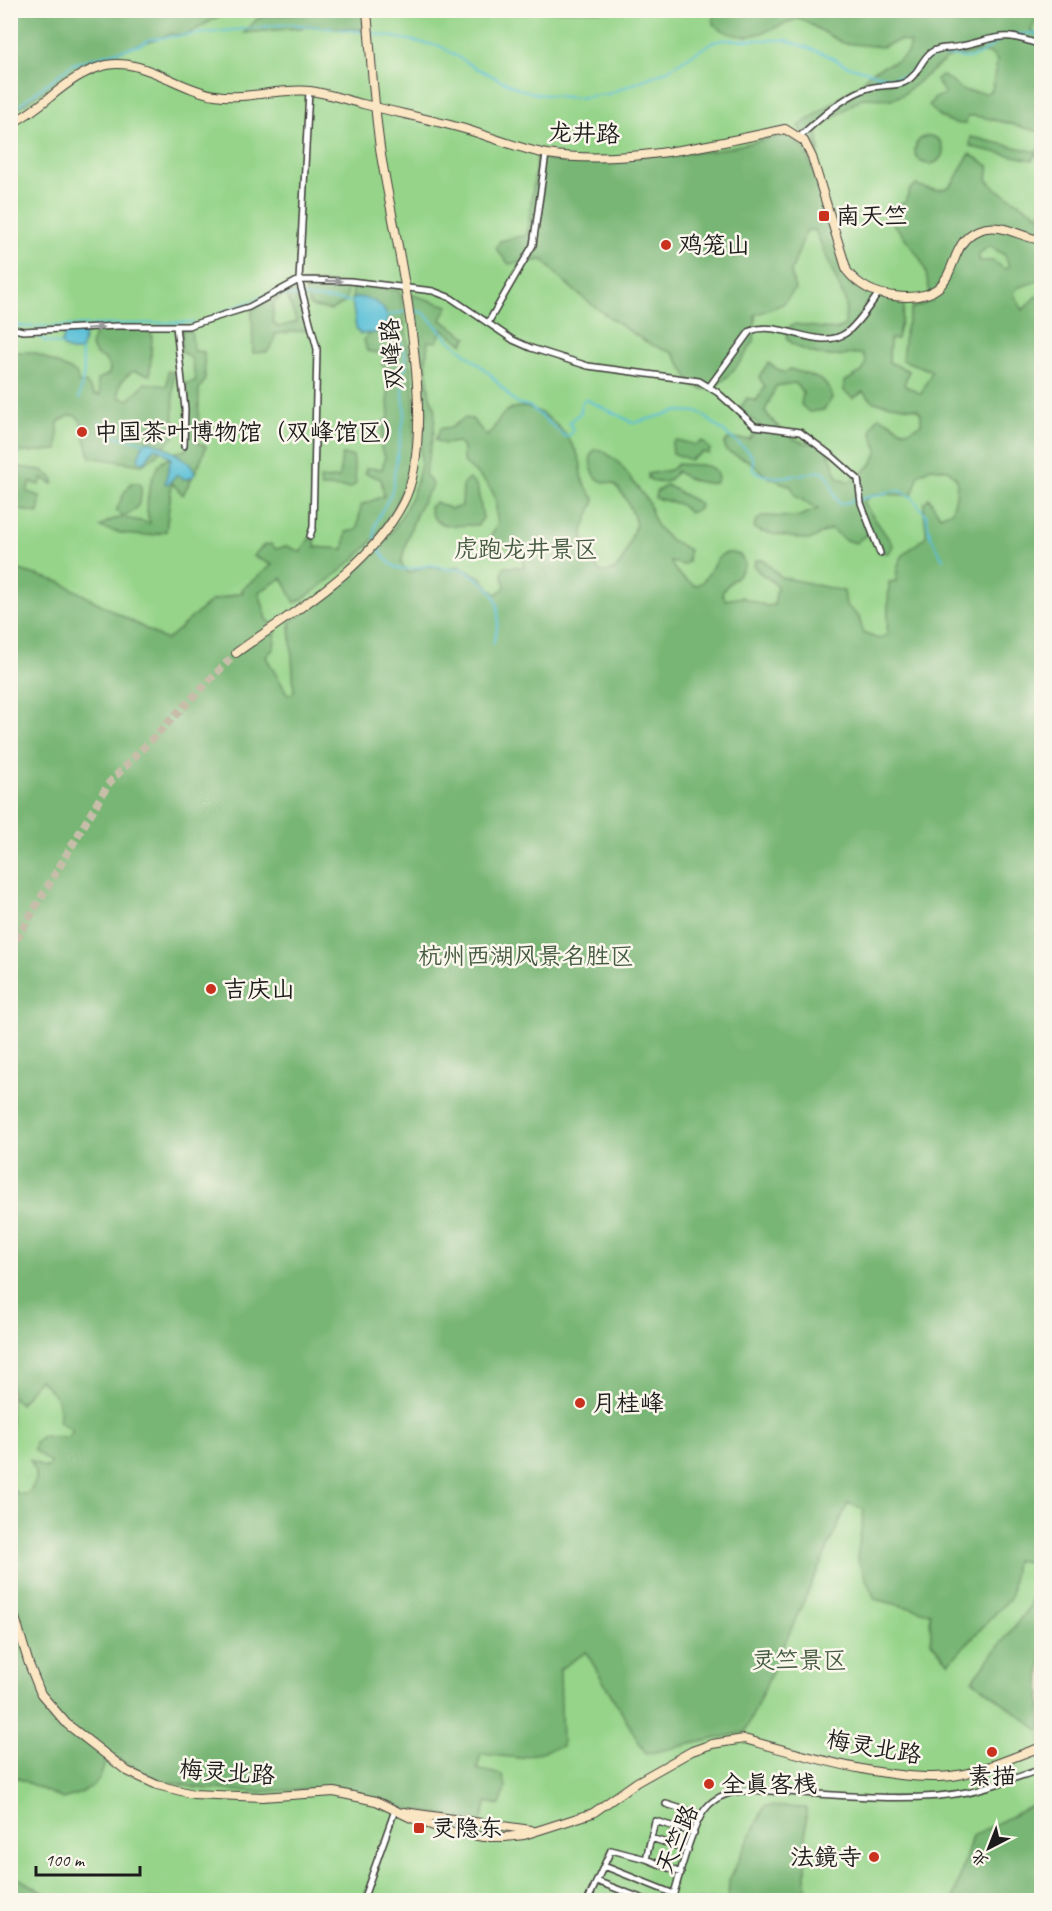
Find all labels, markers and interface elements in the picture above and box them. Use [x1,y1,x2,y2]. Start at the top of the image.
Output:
street label: 龙井路 [547,117,621,149]
place label: 南天竺 [836,201,908,231]
marker: 南天竺 [817,209,831,223]
place label: 鸡笼山 [678,230,750,260]
marker: 鸡笼山 [659,238,673,252]
one-way arrow [325,276,344,285]
street label: 双峰路 [374,317,410,391]
one-way arrow [85,323,104,332]
place label: 中国茶叶博物馆（双峰馆区） [94,417,406,447]
marker: 中国茶叶博物馆（双峰馆区） [75,425,89,439]
park label: 虎跑龙井景区 [454,534,598,564]
park label: 杭州西湖风景名胜区 [418,941,634,971]
place label: 吉庆山 [223,974,295,1004]
marker: 吉庆山 [204,982,218,996]
place label: 月桂峰 [592,1388,664,1418]
marker: 月桂峰 [573,1396,587,1410]
park label: 灵竺景区 [751,1645,847,1675]
street label: 梅灵北路 [824,1724,924,1770]
marker: 素描 [985,1745,999,1759]
street label: 梅灵北路 [178,1754,276,1790]
place label: 素描 [968,1761,1016,1791]
place label: 全真客栈 [721,1769,817,1799]
marker: 全真客栈 [702,1777,716,1791]
street label: 天竺路 [649,1800,705,1878]
place label: 灵隐东 [431,1813,503,1843]
north arrow [959,1818,1019,1878]
marker: 灵隐东 [412,1821,426,1835]
scale bar [36,1839,140,1877]
place label: 法鏡寺 [790,1842,862,1872]
text: 北 [967,1846,992,1871]
text: 100 m [45,1849,86,1871]
marker: 法鏡寺 [867,1850,881,1864]

